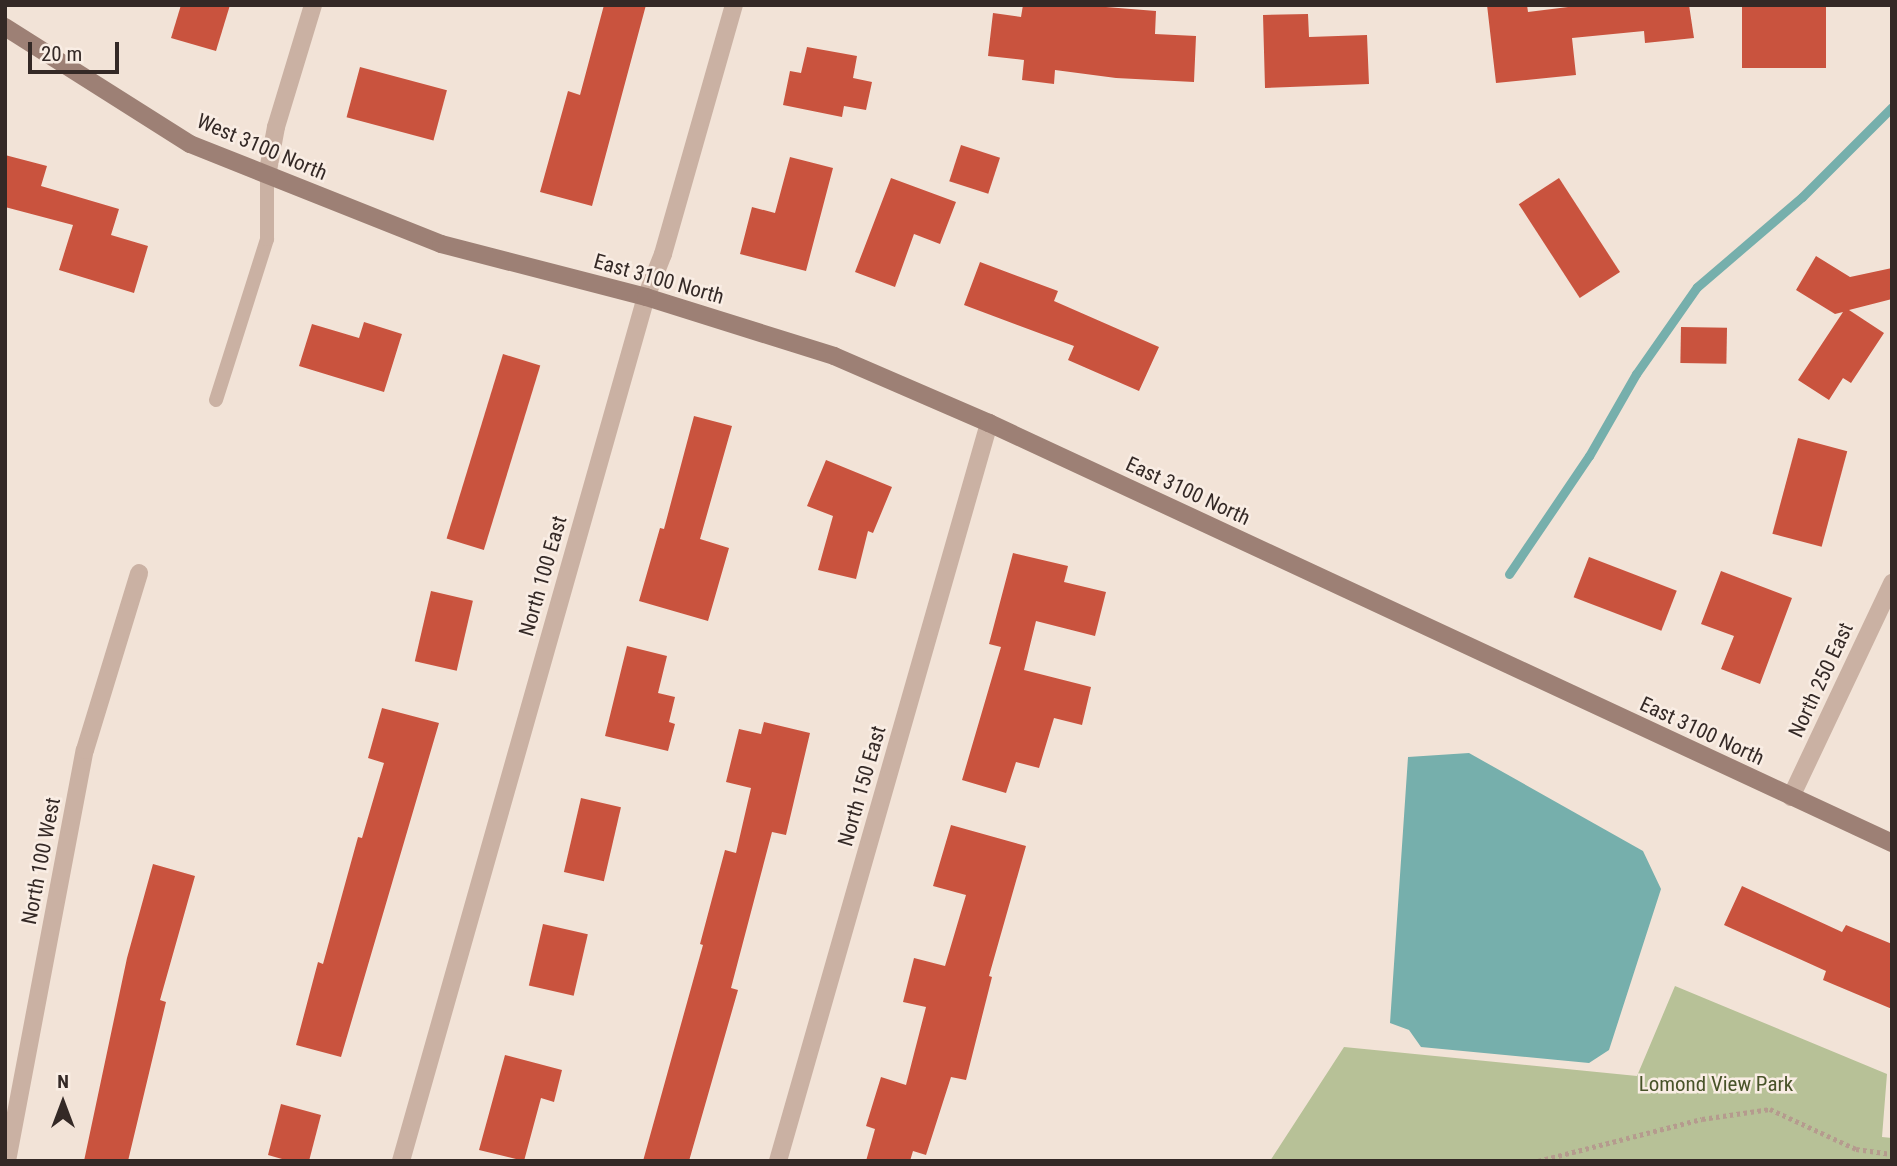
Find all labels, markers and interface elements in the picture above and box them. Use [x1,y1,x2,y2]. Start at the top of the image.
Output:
scale bar [32,28,122,72]
text: 20 m [41,42,82,66]
street label: West 3100 North [193,108,331,186]
street label: East 3100 North [591,248,727,310]
street label: East 3100 North [1122,451,1254,531]
street label: North 100 East [514,513,572,639]
street label: North 250 East [1783,619,1859,741]
street label: East 3100 North [1636,691,1768,771]
street label: North 150 East [833,723,891,849]
street label: North 100 West [16,795,66,927]
north arrow [28,1068,98,1138]
text: N [57,1070,69,1093]
park label: Lomond View Park [1639,1071,1793,1097]

